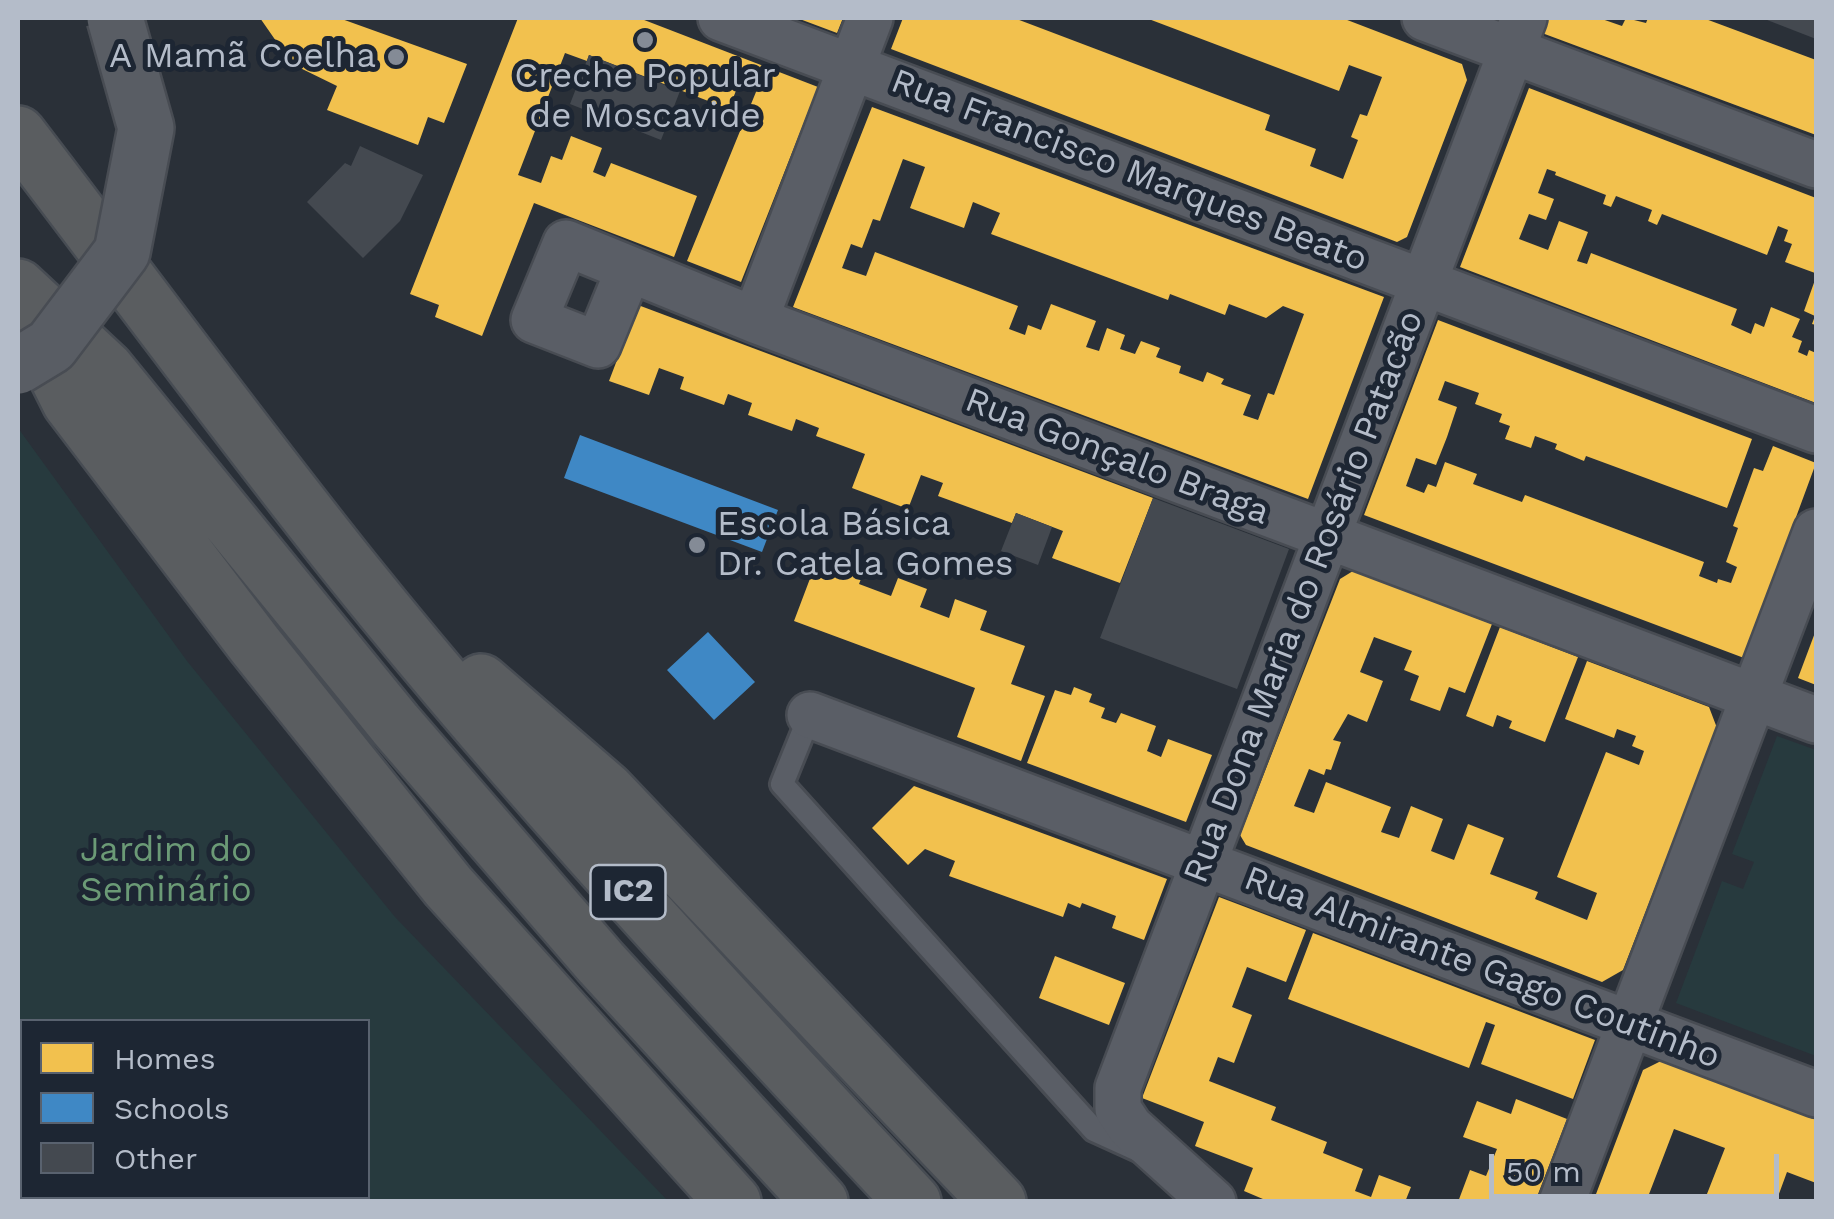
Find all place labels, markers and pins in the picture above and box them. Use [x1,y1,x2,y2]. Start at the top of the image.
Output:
marker: Creche Popular de Moscavide [634,29,656,51]
place label: A Mamã Coelha [109,36,376,78]
marker: A Mamã Coelha [385,46,407,68]
place label: Creche Popular de Moscavide [514,56,776,138]
place label: Escola Básica Dr. Catela Gomes [717,504,1014,586]
marker: Escola Básica Dr. Catela Gomes [686,534,708,556]

